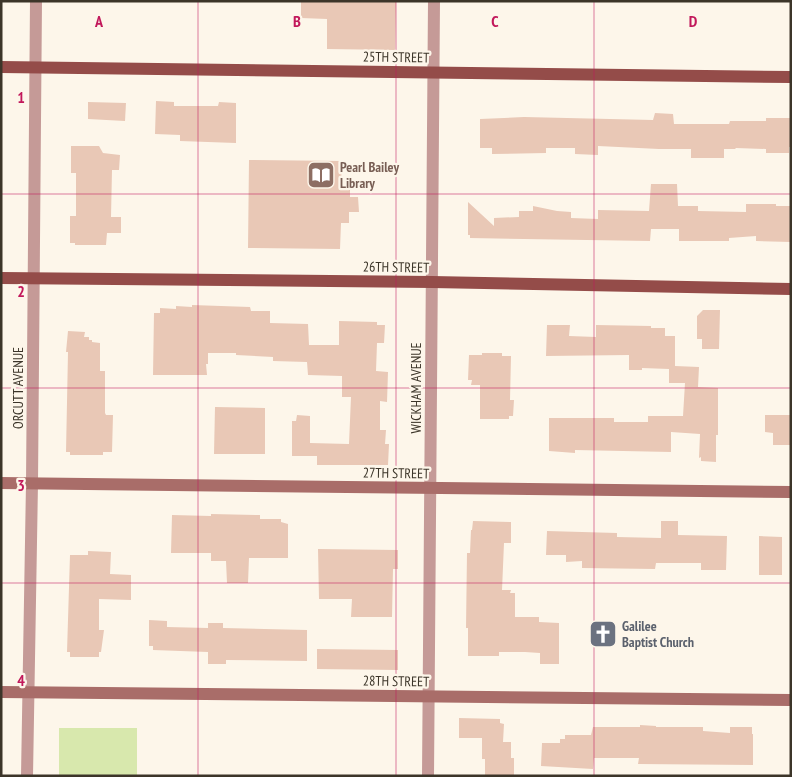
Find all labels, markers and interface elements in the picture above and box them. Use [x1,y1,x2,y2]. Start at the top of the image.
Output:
text: A [94,11,104,31]
text: B [293,11,301,31]
text: C [491,11,499,31]
text: D [689,11,698,31]
street label: 25TH STREET [363,47,430,67]
text: 1 [17,87,25,107]
place label: Pearl Bailey Library [340,158,399,192]
library icon: Pearl Bailey Library [306,160,336,190]
street label: 26TH STREET [363,257,430,277]
text: 2 [17,281,25,301]
street label: WICKHAM AVENUE [407,342,425,434]
street label: ORCUTT AVENUE [9,347,27,429]
street label: 27TH STREET [363,463,430,483]
text: 3 [17,475,25,495]
place label: Galilee Baptist Church [622,617,694,651]
church icon: Galilee Baptist Church [588,619,618,649]
text: 4 [17,670,25,690]
street label: 28TH STREET [363,671,430,691]

